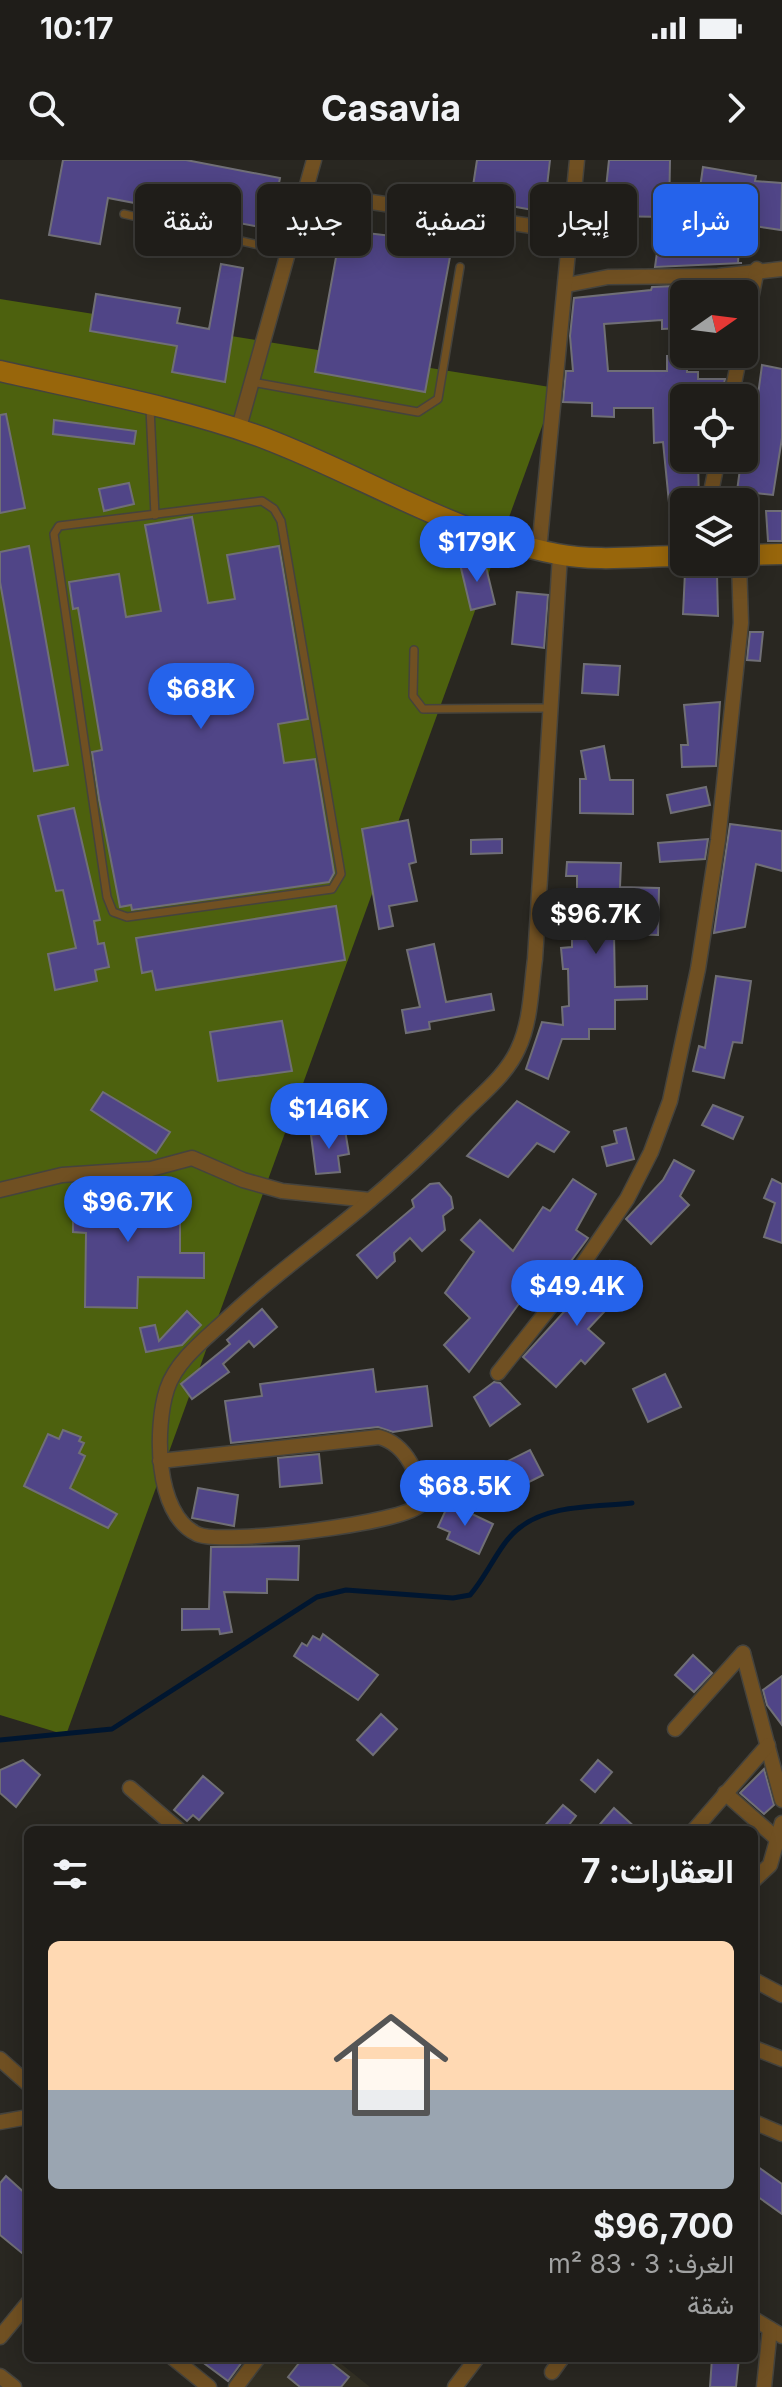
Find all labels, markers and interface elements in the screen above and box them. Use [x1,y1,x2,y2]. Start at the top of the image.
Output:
text: 10:17 [40,10,114,46]
icon: search [24,86,68,130]
text: Casavia [321,86,461,130]
icon: forward [714,86,758,130]
chip: شقة [135,184,241,256]
chip: جديد [257,184,371,256]
chip: تصفية [387,184,514,256]
chip: إيجار [530,184,637,256]
chip: شراء [653,184,758,256]
north arrow [670,280,758,368]
map controls [670,280,758,576]
button: locate [670,384,758,472]
button: layers [670,488,758,576]
pin: $179K [421,516,533,584]
text: $179K [438,526,516,557]
pin: $68K [154,663,248,731]
text: $68K [166,673,236,704]
pin: $96.7K [531,888,661,956]
text: $96.7K [550,898,642,929]
pin: $146K [273,1083,385,1151]
text: $146K [288,1093,370,1124]
pin: $96.7K [63,1176,193,1244]
text: $96.7K [82,1186,174,1217]
pin: $49.4K [512,1260,642,1328]
text: $49.4K [529,1270,625,1301]
pin: $68.5K [400,1460,530,1528]
text: $68.5K [418,1470,512,1501]
text: العقارات: 7 [581,1850,734,1891]
icon: filters [48,1852,92,1896]
icon: home [319,1993,463,2137]
text: $96,700 [593,2205,734,2246]
text: الغرف: 3 · 83 m² [548,2248,734,2279]
text: شقة [687,2289,734,2320]

